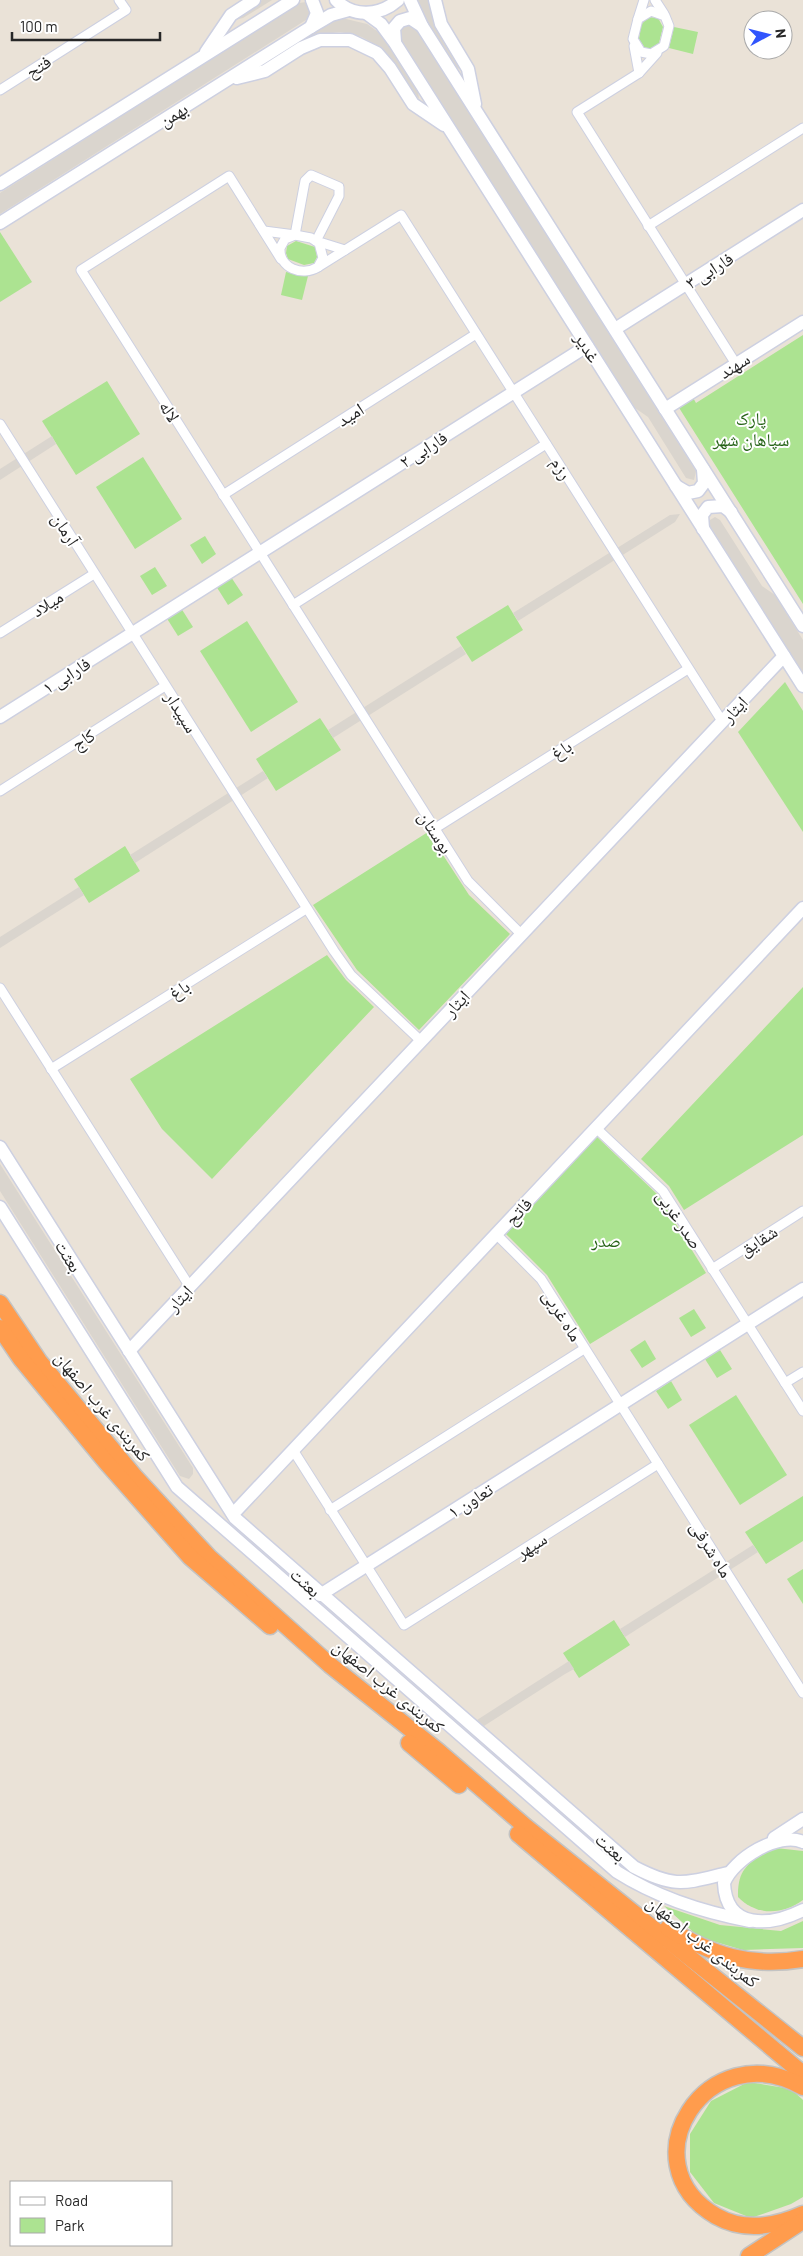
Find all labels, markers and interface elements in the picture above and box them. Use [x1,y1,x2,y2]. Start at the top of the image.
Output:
scale bar [12,10,160,42]
north arrow [743,10,793,60]
text: 100 m [20,17,58,35]
text: N [772,28,790,39]
street label: فتح [21,50,56,84]
street label: بهمن [155,97,192,132]
street label: فارابی ۳ [681,247,738,294]
street label: غدیر [570,327,606,366]
street label: سهند [714,347,754,383]
street label: لاله [155,396,185,426]
street label: امید [333,397,368,431]
park label: پارک سپاهان شهر [712,407,789,451]
street label: فارابی ۲ [395,426,452,473]
street label: رزم [545,453,577,485]
street label: آرمان [47,509,85,550]
street label: میلاد [27,585,67,621]
street label: فارابی ۱ [38,652,95,699]
street label: سپیدار [159,686,203,737]
street label: ایثار [716,691,752,728]
street label: کاج [67,723,100,756]
street label: باغ [547,734,576,765]
street label: بوستان [413,806,458,858]
street label: باغ [165,974,194,1005]
street label: ایثار [438,985,474,1022]
street label: صدر غربی [651,1185,708,1253]
street label: فاتح [500,1192,538,1231]
street label: شقایق [735,1220,782,1261]
park label: صدر [590,1229,621,1251]
street label: بعثت [50,1236,87,1276]
street label: ایثار [161,1280,197,1317]
street label: ماه غربی [538,1285,588,1346]
street label: کمربندی غرب اصفهان [50,1347,156,1467]
street label: تعاون ۱ [443,1478,497,1523]
street label: ماه شرقی [685,1517,738,1582]
street label: سپهر [511,1527,551,1564]
street label: بعثت [286,1563,326,1602]
street label: کمربندی غرب اصفهان [328,1634,450,1739]
street label: بعثت [591,1828,631,1867]
street label: کمربندی غرب اصفهان [642,1890,764,1993]
legend [10,2181,172,2246]
text: Road [55,2191,88,2209]
text: Park [55,2216,85,2234]

